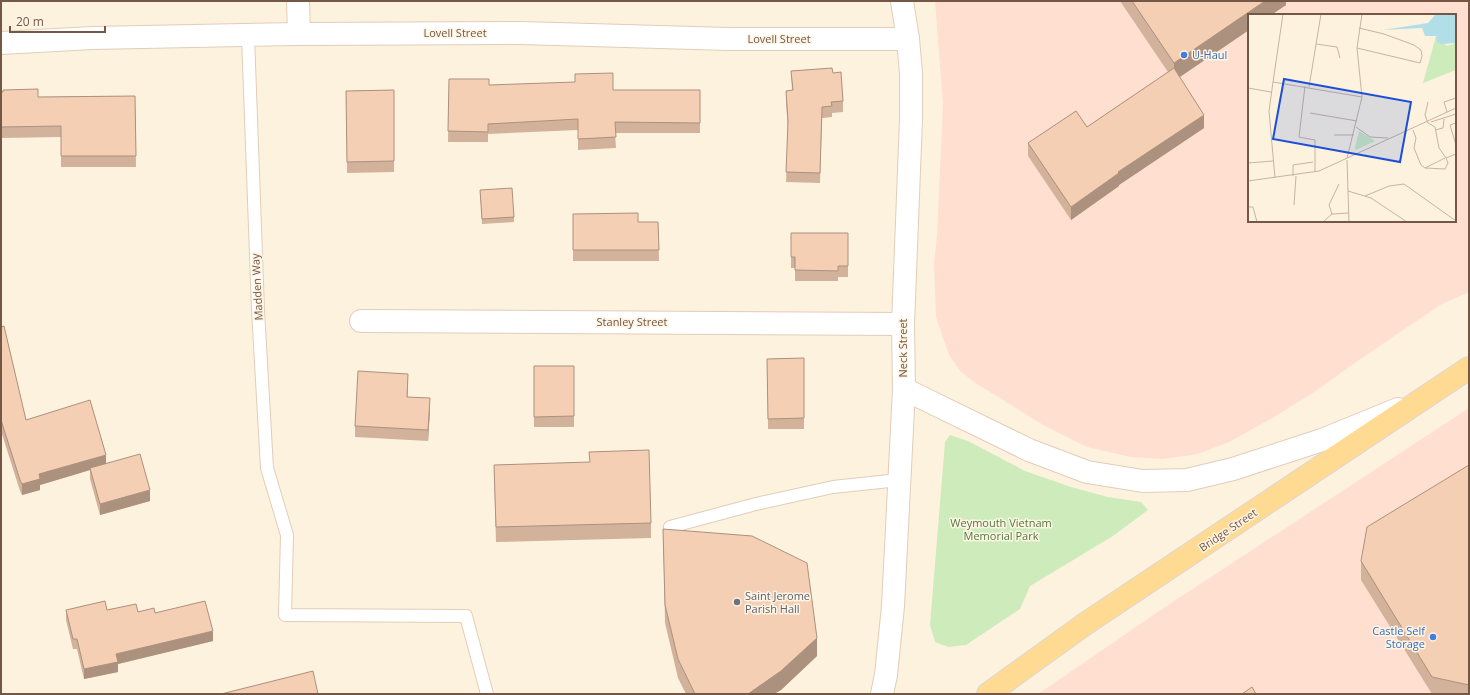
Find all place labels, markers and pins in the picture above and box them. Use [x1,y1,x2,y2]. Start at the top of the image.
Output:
place label: U-Haul [1192,47,1227,62]
marker: U-Haul [1179,50,1189,60]
place label: Saint Jerome Parish Hall [745,588,810,616]
marker: Saint Jerome Parish Hall [732,597,742,607]
place label: Castle Self Storage [1372,623,1426,651]
marker: Castle Self Storage [1428,632,1438,642]

